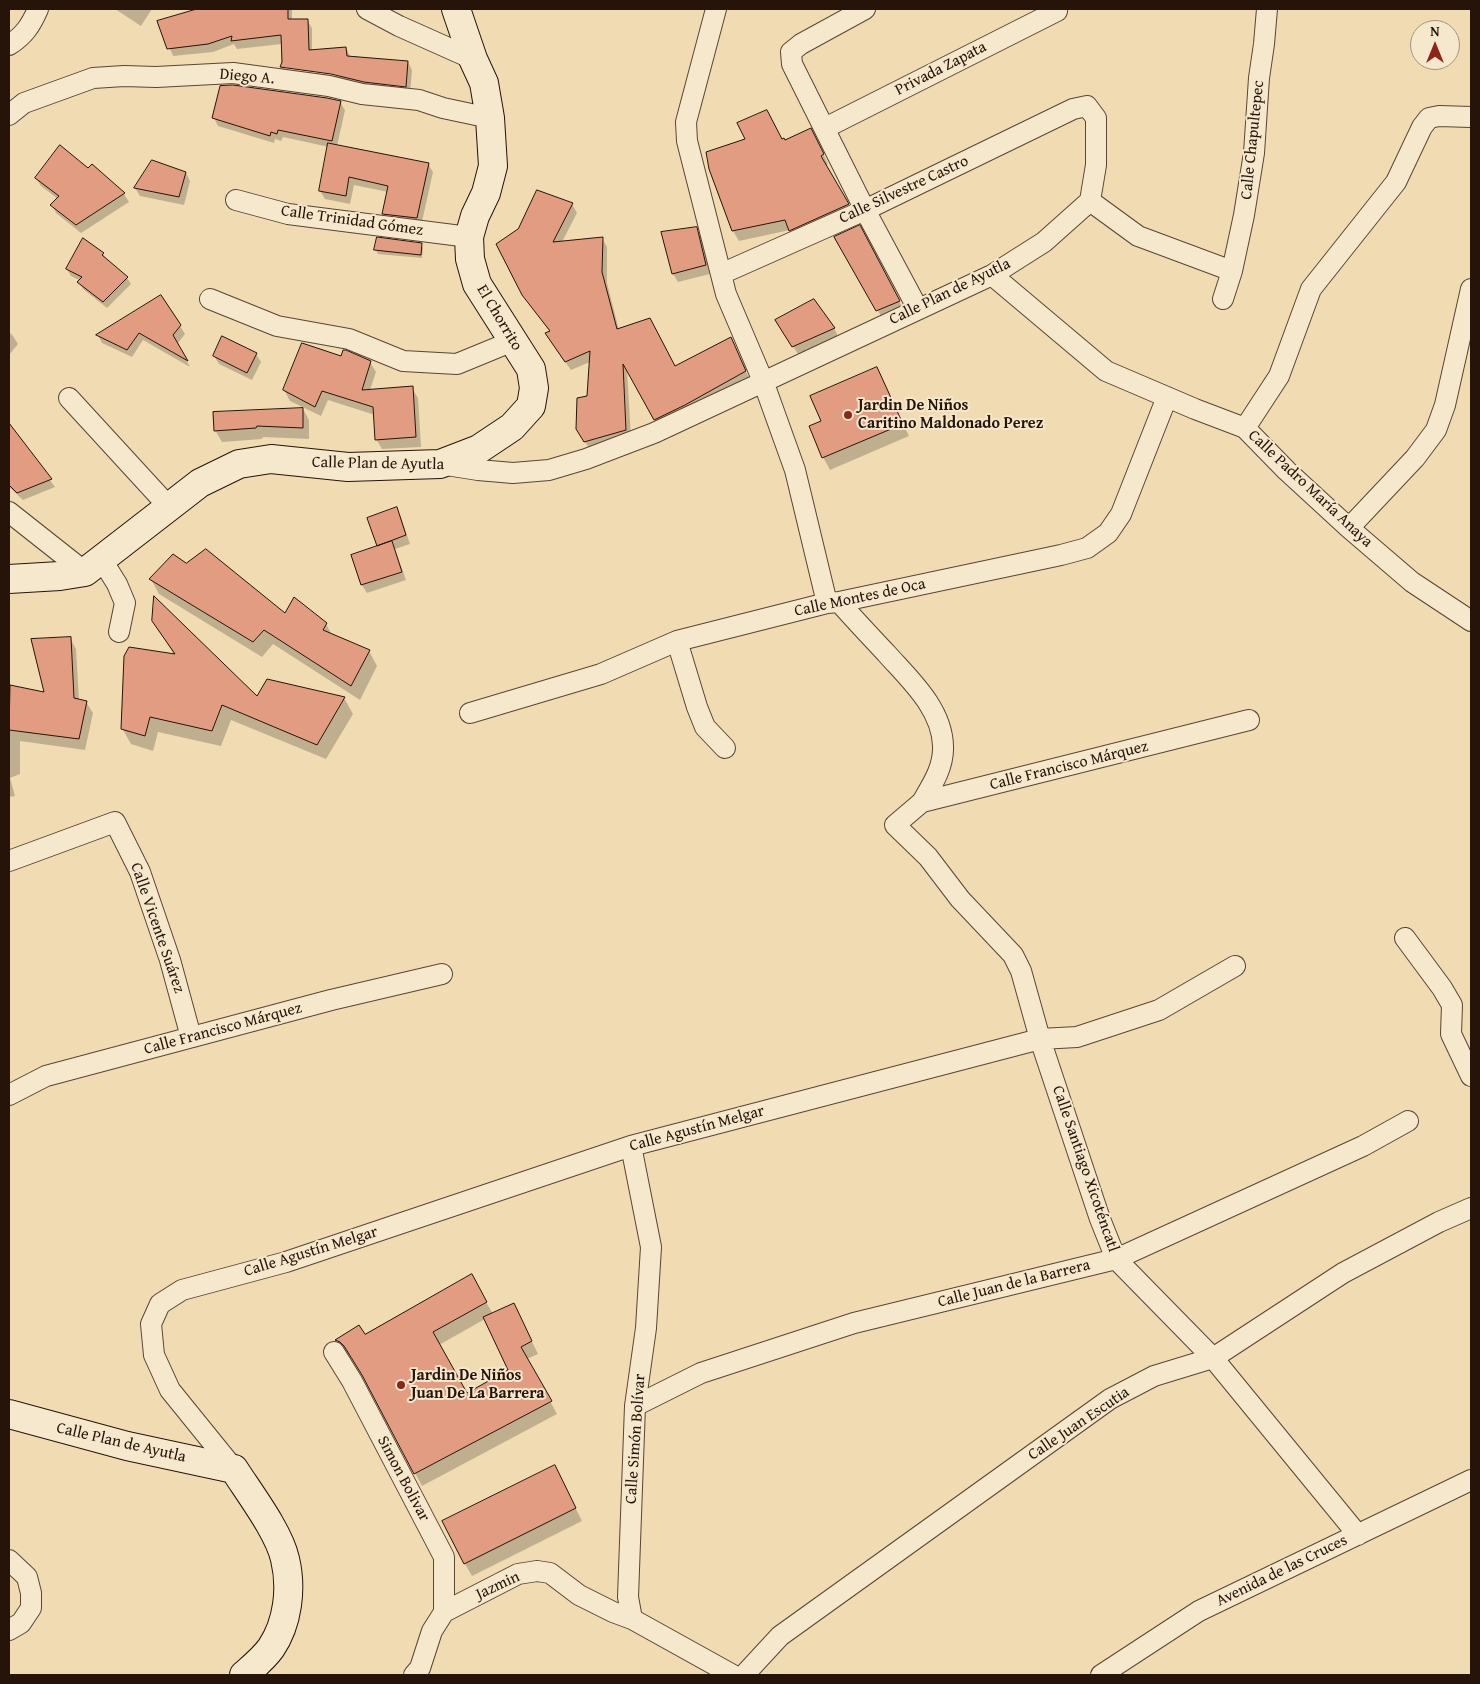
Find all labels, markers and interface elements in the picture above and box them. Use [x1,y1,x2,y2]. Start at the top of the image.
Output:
north arrow [1410,20,1460,70]
text: N [1430,21,1440,41]
street label: Privada Zapata [892,38,990,100]
street label: Diego A. [219,65,275,89]
street label: Calle Chapultepec [1237,79,1269,201]
street label: Calle Silvestre Castro [836,152,972,228]
street label: Calle Trinidad Gómez [280,202,424,240]
street label: Calle Plan de Ayutla [886,254,1014,330]
street label: El Chorrito [472,282,526,354]
place label: Jardin De Niños Caritino Maldonado Perez [858,396,1043,434]
marker: Jardin De Niños Caritino Maldonado Perez [842,409,854,421]
street label: Calle Padro María Anaya [1244,426,1376,552]
street label: Calle Plan de Ayutla [312,453,444,475]
street label: Calle Montes de Oca [793,575,927,621]
street label: Calle Francisco Márquez [988,737,1150,795]
street label: Calle Vicente Suárez [126,860,188,996]
street label: Calle Francisco Márquez [142,999,304,1059]
street label: Calle Santiago Xicoténcatl [1048,1083,1122,1255]
street label: Calle Agustín Melgar [627,1102,767,1156]
street label: Calle Agustín Melgar [242,1223,380,1281]
street label: Calle Juan de la Barrera [936,1256,1092,1312]
place label: Jardin De Niños Juan De La Barrera [411,1366,545,1404]
street label: Calle Simón Bolívar [622,1373,650,1505]
marker: Jardin De Niños Juan De La Barrera [395,1379,407,1391]
street label: Calle Juan Escutia [1025,1383,1133,1465]
street label: Calle Plan de Ayutla [54,1419,188,1467]
street label: Simon Bolivar [372,1433,434,1525]
street label: Avenida de las Cruces [1213,1531,1351,1611]
street label: Jazmin [473,1568,523,1604]

